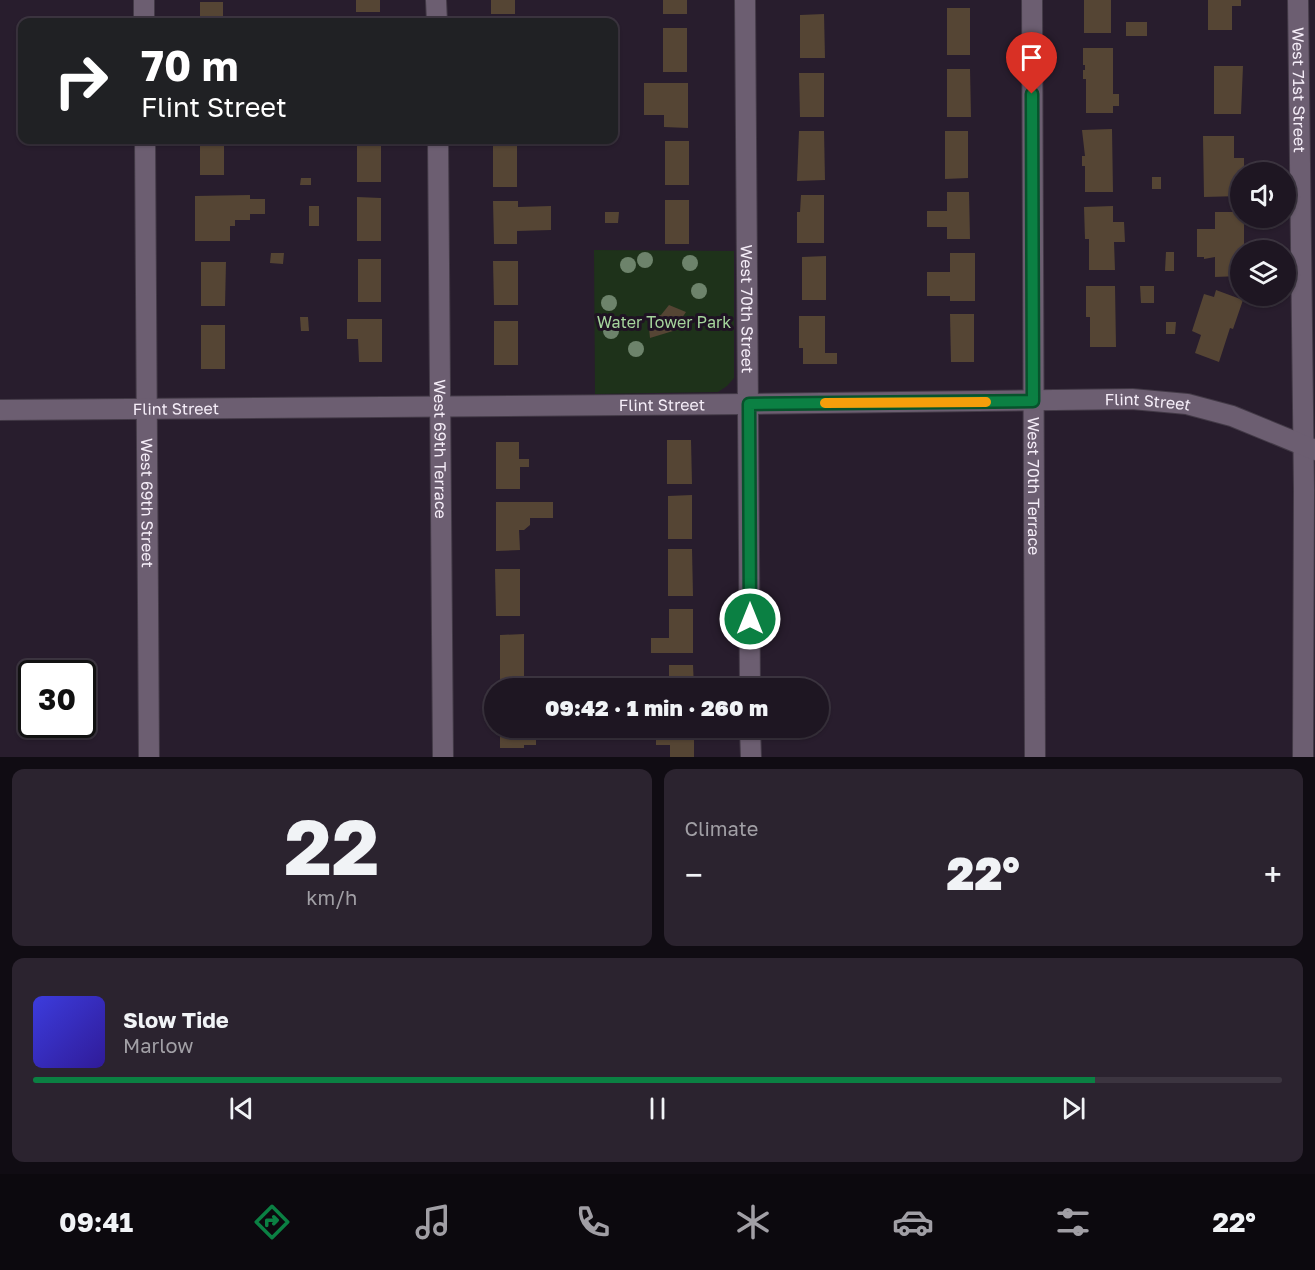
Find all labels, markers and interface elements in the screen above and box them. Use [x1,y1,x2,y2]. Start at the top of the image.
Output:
street label: West 71st Street [1288,27,1310,153]
pin [1006,32,1057,94]
text: 70 m [141,40,238,90]
icon: arrive [1015,41,1048,74]
icon: right [42,42,120,120]
text: Flint Street [141,91,287,123]
map controls [1230,162,1296,306]
button: sound [1230,162,1296,228]
button: layers [1230,240,1296,306]
street label: West 70th Street [737,244,758,374]
park label: Water Tower Park [597,312,731,332]
street label: West 69th Terrace [430,379,451,519]
street label: Flint Street [1105,389,1193,415]
street label: Flint Street [619,394,705,415]
street label: Flint Street [133,398,219,419]
street label: West 70th Terrace [1024,417,1044,555]
street label: West 69th Street [137,438,158,568]
position arrow [718,587,782,651]
speed limit sign: 30 [18,660,96,738]
text: 09:42 · 1 min · 260 m [545,694,768,721]
text: 22 [284,799,379,892]
text: Climate [685,816,758,840]
text: 22° [947,846,1020,900]
text: − [685,855,703,894]
text: + [1264,855,1282,894]
text: km/h [306,885,357,909]
text: Slow Tide [123,1006,229,1033]
text: Marlow [123,1033,194,1057]
icon: previous [225,1092,258,1125]
icon: pause [641,1092,674,1125]
icon: next [1057,1092,1090,1125]
icon: directions [251,1201,293,1243]
icon: music [412,1201,454,1243]
icon: phone [572,1201,614,1243]
icon: climate [732,1201,774,1243]
icon: car [892,1201,934,1243]
icon: filters [1052,1201,1094,1243]
text: 09:41 [59,1206,133,1238]
text: 22° [1212,1206,1256,1238]

